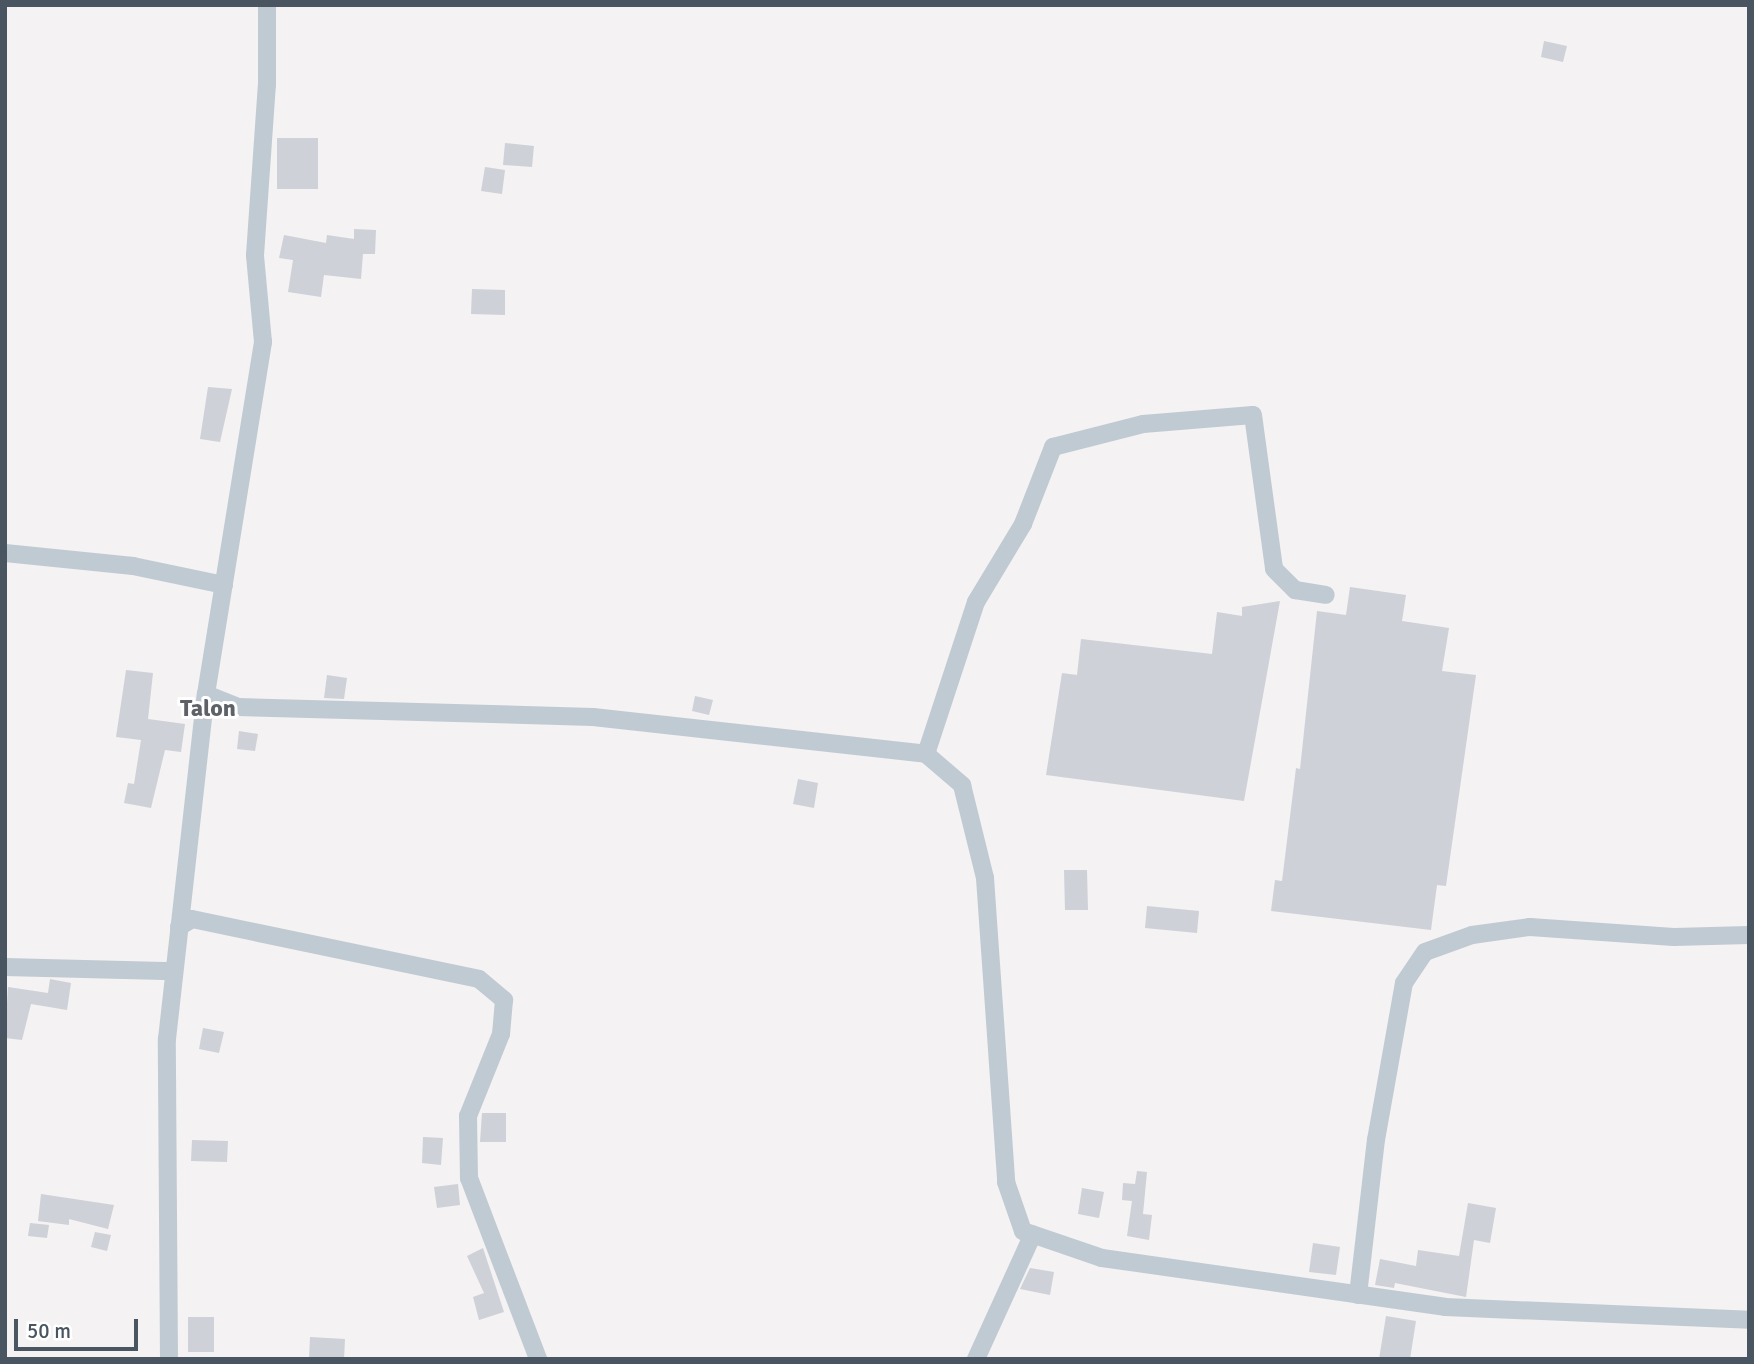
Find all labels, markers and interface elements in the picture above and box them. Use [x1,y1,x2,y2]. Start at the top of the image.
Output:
district label: Talon [180,695,236,723]
scale bar [18,1304,142,1348]
text: 50 m [27,1318,71,1344]

